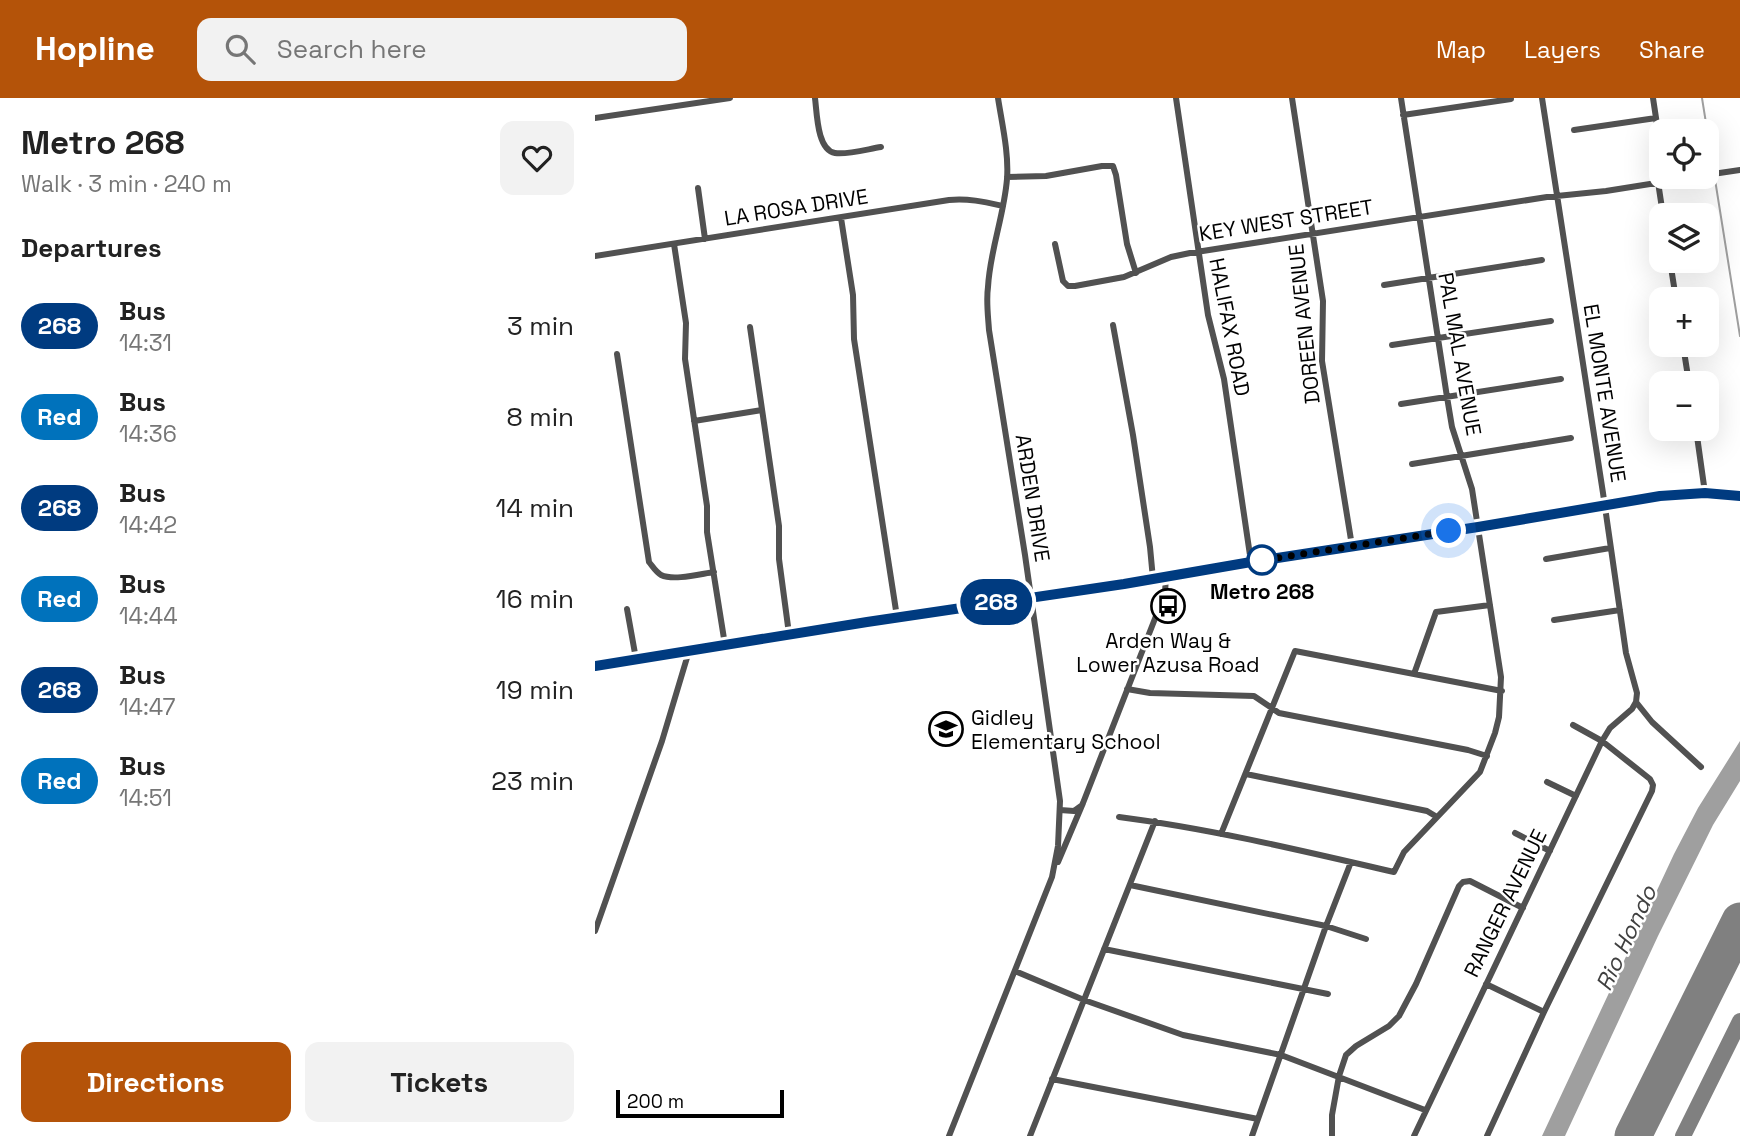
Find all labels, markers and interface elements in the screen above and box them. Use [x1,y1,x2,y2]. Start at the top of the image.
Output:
search box [197,18,687,81]
text: Hopline [35,28,155,70]
icon: search [221,30,259,68]
text: Search here [277,32,427,66]
text: Map [1436,34,1486,65]
text: Layers [1524,34,1601,65]
text: Share [1639,34,1705,65]
map controls [1649,119,1719,441]
button: locate [1649,119,1719,189]
button: heart [500,121,574,195]
text: Metro 268 [21,122,185,164]
text: Walk · 3 min · 240 m [21,169,232,199]
street label: LA ROSA DRIVE [722,182,870,232]
street label: KEY WEST STREET [1197,193,1375,247]
button: layers [1649,203,1719,273]
text: Departures [21,231,162,265]
street label: DOREEN AVENUE [1282,243,1326,405]
street label: HALIFAX ROAD [1203,256,1257,398]
street label: PAL MAL AVENUE [1432,270,1488,438]
button: + [1649,287,1719,357]
text: Bus [119,294,166,328]
street label: EL MONTE AVENUE [1578,302,1632,484]
text: 3 min [507,309,574,343]
text: 268 [38,310,81,341]
text: 14:31 [119,328,172,358]
button: − [1649,371,1719,441]
text: Bus [119,385,166,419]
text: 8 min [506,400,574,434]
text: Red [37,401,82,432]
text: 14:36 [119,419,177,449]
street label: ARDEN DRIVE [1010,432,1056,564]
text: Bus [119,476,166,510]
text: 14 min [496,491,574,525]
text: 268 [38,492,81,523]
text: 14:42 [119,510,177,540]
your location [1431,513,1466,548]
marker: Metro 268 [1247,545,1277,575]
text: Bus [119,567,166,601]
place label: Metro 268 [1210,578,1314,605]
line badge: 268 [956,579,1036,625]
text: 16 min [496,582,574,616]
text: Red [37,583,82,614]
text: 268 [974,586,1018,617]
bus stop icon: Arden Way & Lower Azusa Road [1149,587,1187,625]
text: 14:44 [119,601,178,631]
place label: Arden Way & Lower Azusa Road [1076,627,1260,678]
text: Bus [119,658,166,692]
text: 19 min [496,673,574,707]
text: 268 [38,674,81,705]
text: 14:47 [119,692,175,722]
place label: Gidley Elementary School [971,704,1161,755]
school or university icon: Gidley Elementary School [927,710,965,748]
text: Bus [119,749,166,783]
text: 23 min [491,764,574,798]
text: Red [37,765,82,796]
text: 14:51 [119,783,172,813]
street label: RANGER AVENUE [1458,825,1552,981]
water label: Rio Hondo [1589,880,1664,995]
button: Directions [21,1042,291,1122]
button: Tickets [305,1042,574,1122]
scale bar [616,1087,784,1119]
text: 200 m [627,1089,684,1114]

